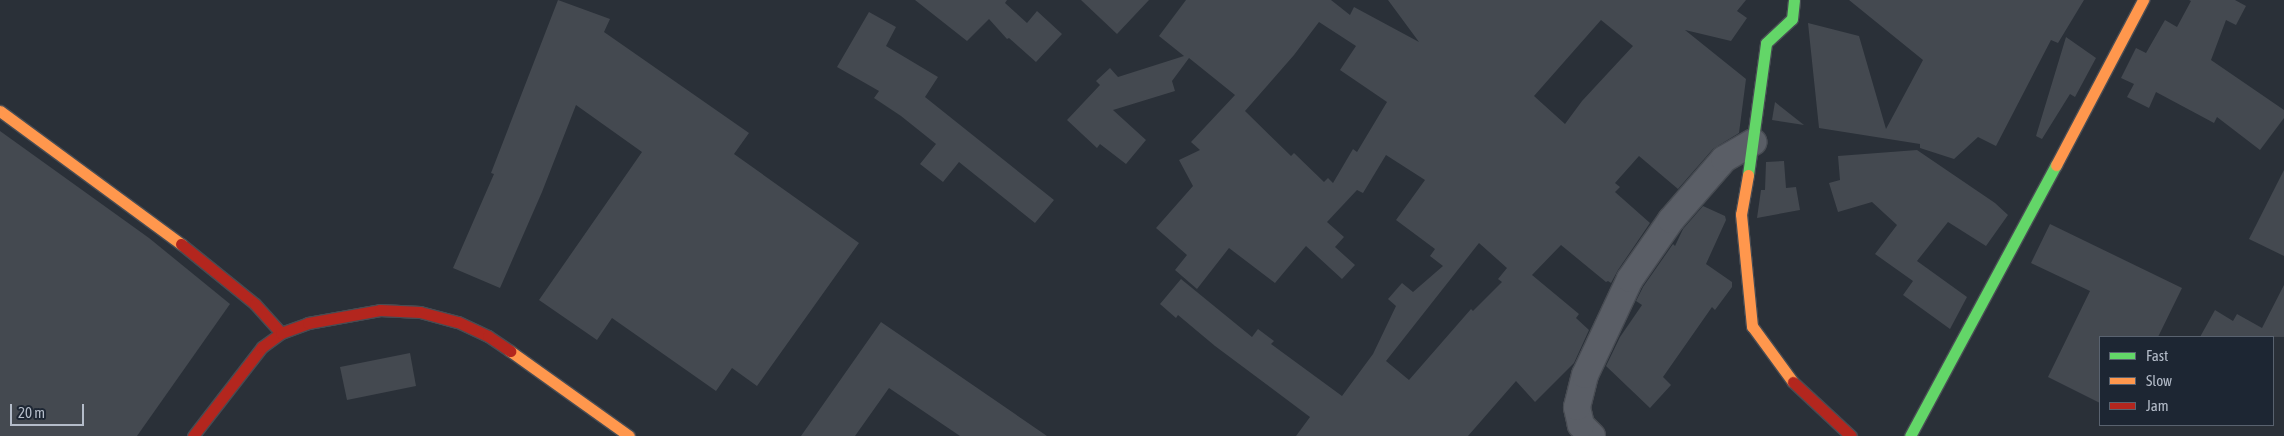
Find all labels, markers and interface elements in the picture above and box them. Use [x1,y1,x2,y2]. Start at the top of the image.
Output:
legend [2099,336,2274,426]
text: Fast [2146,347,2168,364]
text: Slow [2146,372,2172,389]
scale bar [12,394,86,426]
text: Jam [2146,397,2169,414]
text: 20 m [18,404,45,421]

